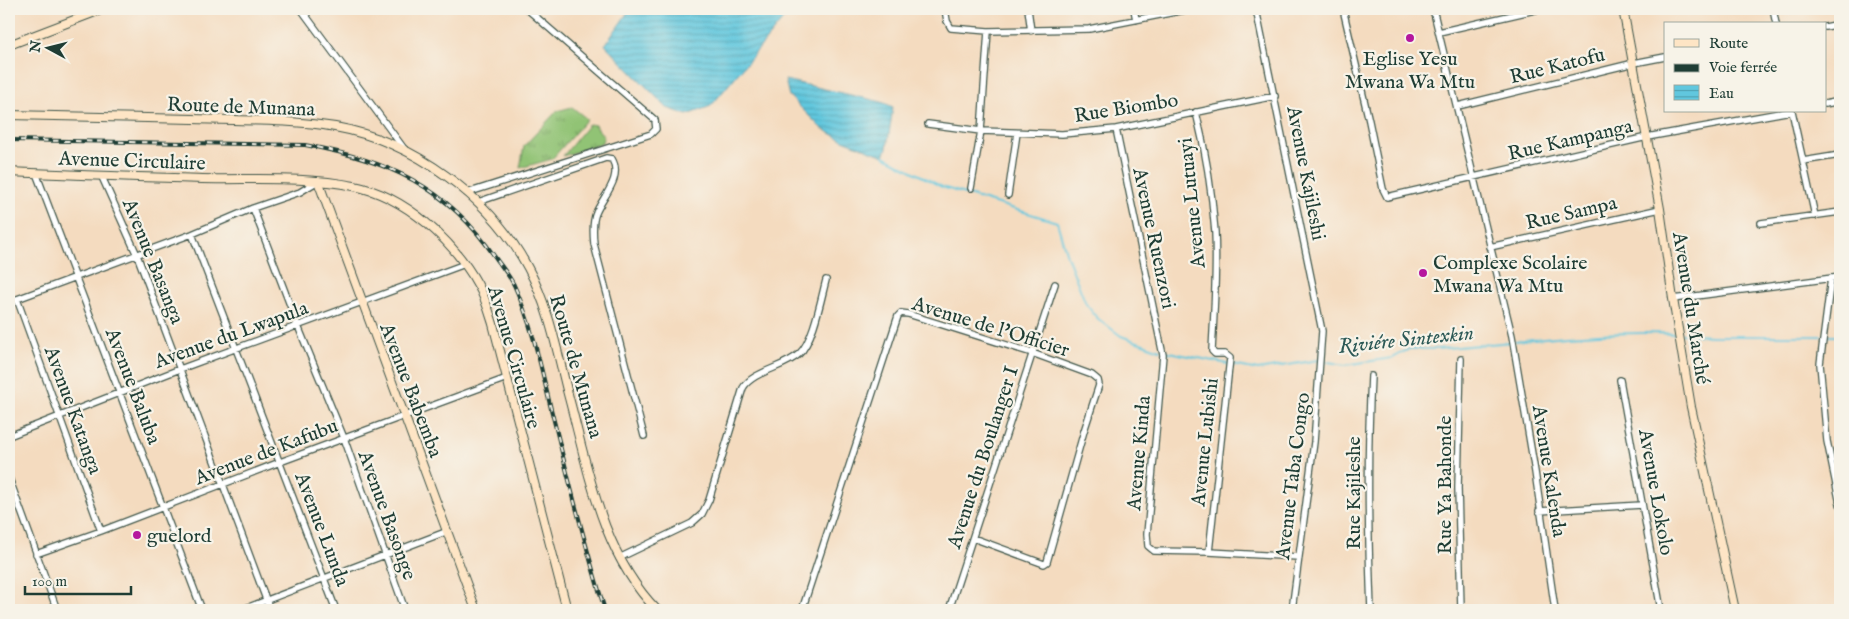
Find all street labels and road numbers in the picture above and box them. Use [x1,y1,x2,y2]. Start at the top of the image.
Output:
street label: Rue Katofu [1507,43,1608,90]
street label: Rue Biombo [1072,88,1180,129]
street label: Route de Munana [166,92,316,123]
street label: Avenue Kajileshi [1280,103,1331,243]
street label: Rue Kampanga [1506,114,1635,167]
street label: Avenue Lutuayi [1173,136,1212,270]
street label: Avenue Circulaire [57,146,206,177]
street label: Avenue Ruenzori [1126,165,1181,311]
street label: Rue Sampa [1523,191,1620,236]
street label: Avenue Basanga [116,194,189,328]
street label: Avenue du Marché [1666,229,1715,386]
street label: Avenue Circulaire [481,282,546,432]
street label: Avenue de l'Officier [908,291,1073,363]
street label: Route de Munana [543,292,608,442]
street label: Avenue du Lwapula [150,296,312,375]
street label: Avenue Babemba [373,319,448,462]
street label: Avenue Baluba [99,324,166,448]
street label: Avenue Katanga [38,342,107,478]
street label: Avenue du Boulanger I [942,363,1025,553]
street label: Avenue Lubishi [1186,377,1225,509]
street label: Avenue Taba Congo [1271,391,1316,562]
street label: Avenue Kinda [1122,394,1157,513]
street label: Avenue Kalenda [1526,403,1571,539]
street label: Avenue de Kafubu [190,414,342,492]
street label: Rue Ya Bahonde [1433,416,1458,554]
street label: Avenue Lokolo [1632,426,1679,558]
street label: Rue Kajileshe [1342,436,1367,550]
street label: Avenue Basonge [351,447,422,584]
street label: Avenue Lunda [288,468,355,590]

